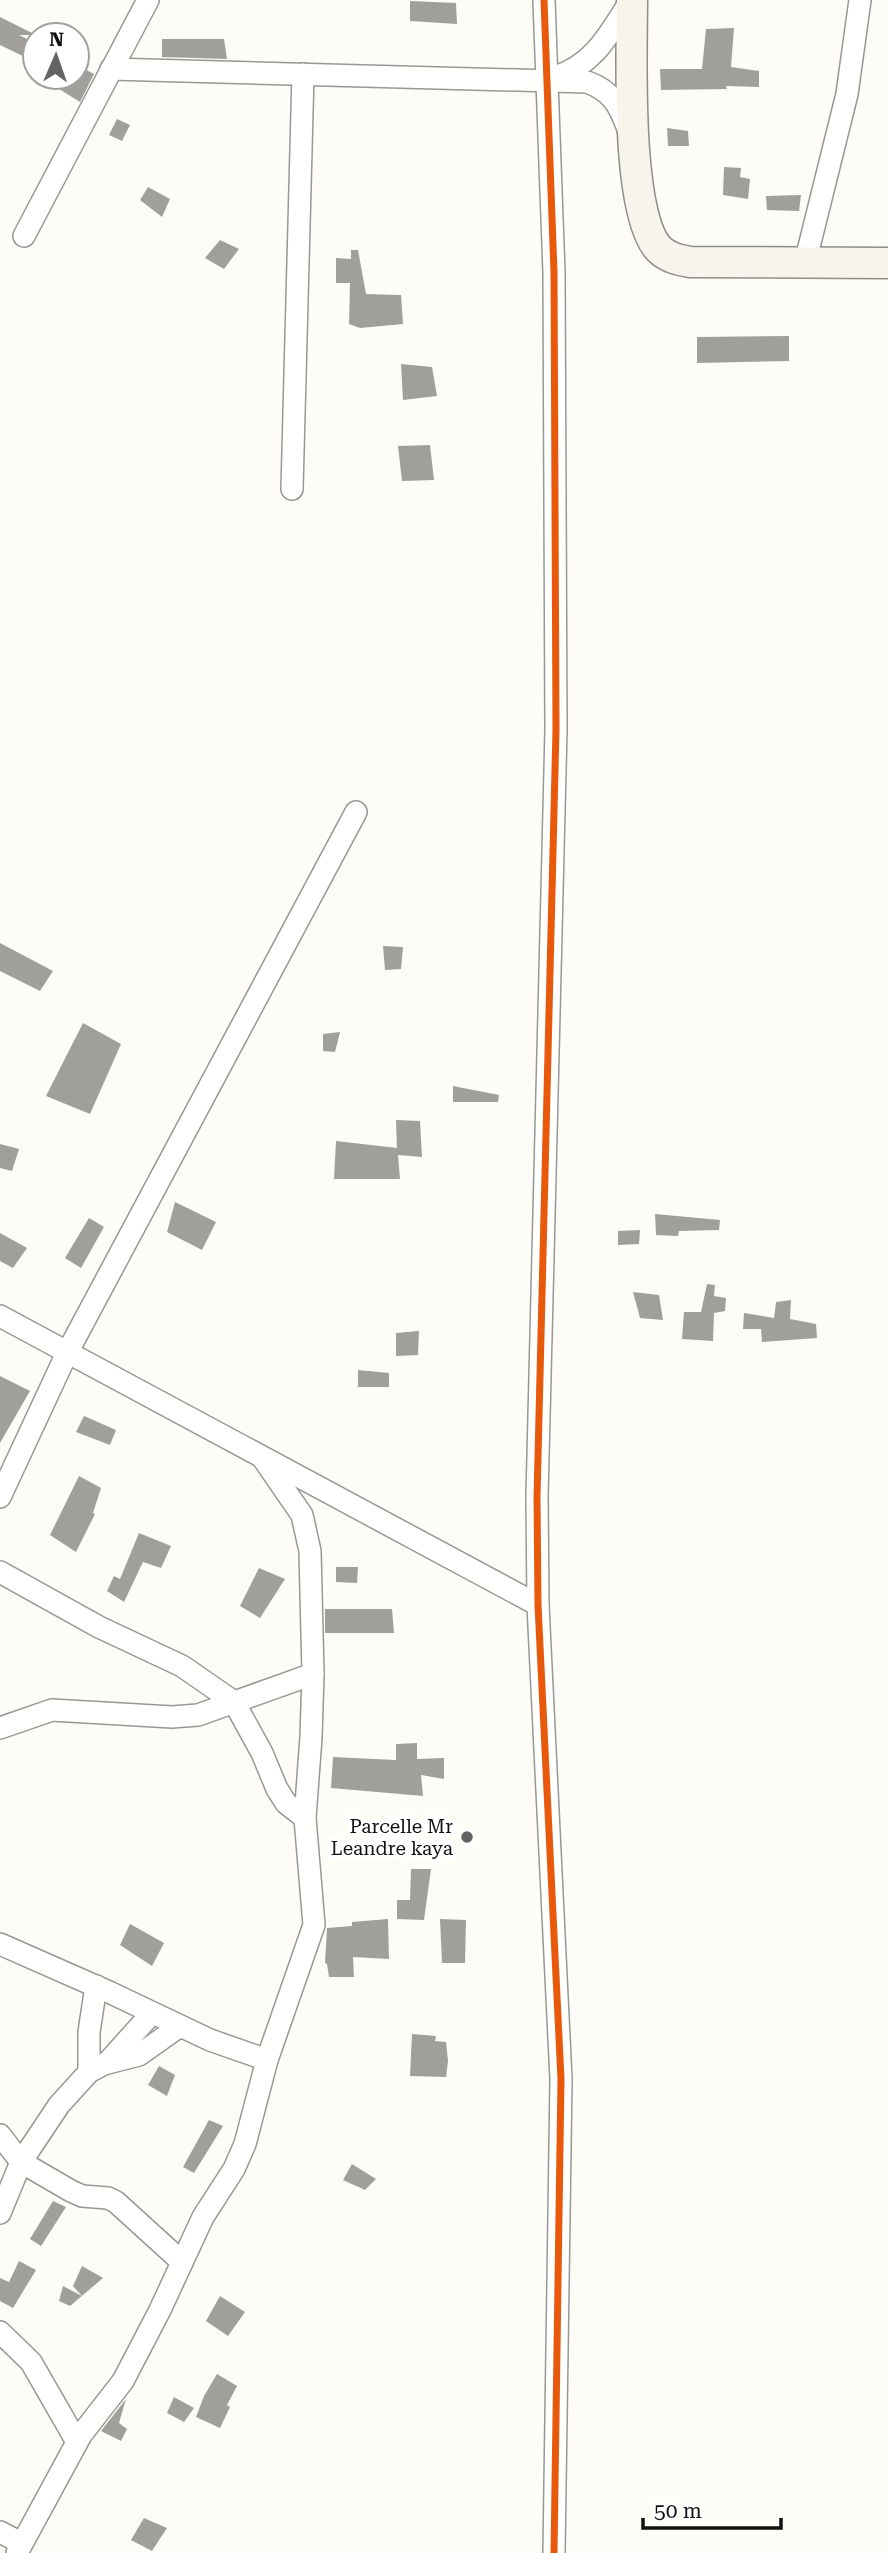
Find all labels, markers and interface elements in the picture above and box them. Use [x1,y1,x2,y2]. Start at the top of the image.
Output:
north arrow [21,21,91,91]
text: N [49,28,65,51]
place label: Parcelle Mr Leandre kaya [331,1815,454,1860]
marker: Parcelle Mr Leandre kaya [459,1829,475,1845]
scale bar [643,2486,781,2530]
text: 50 m [654,2499,702,2523]

